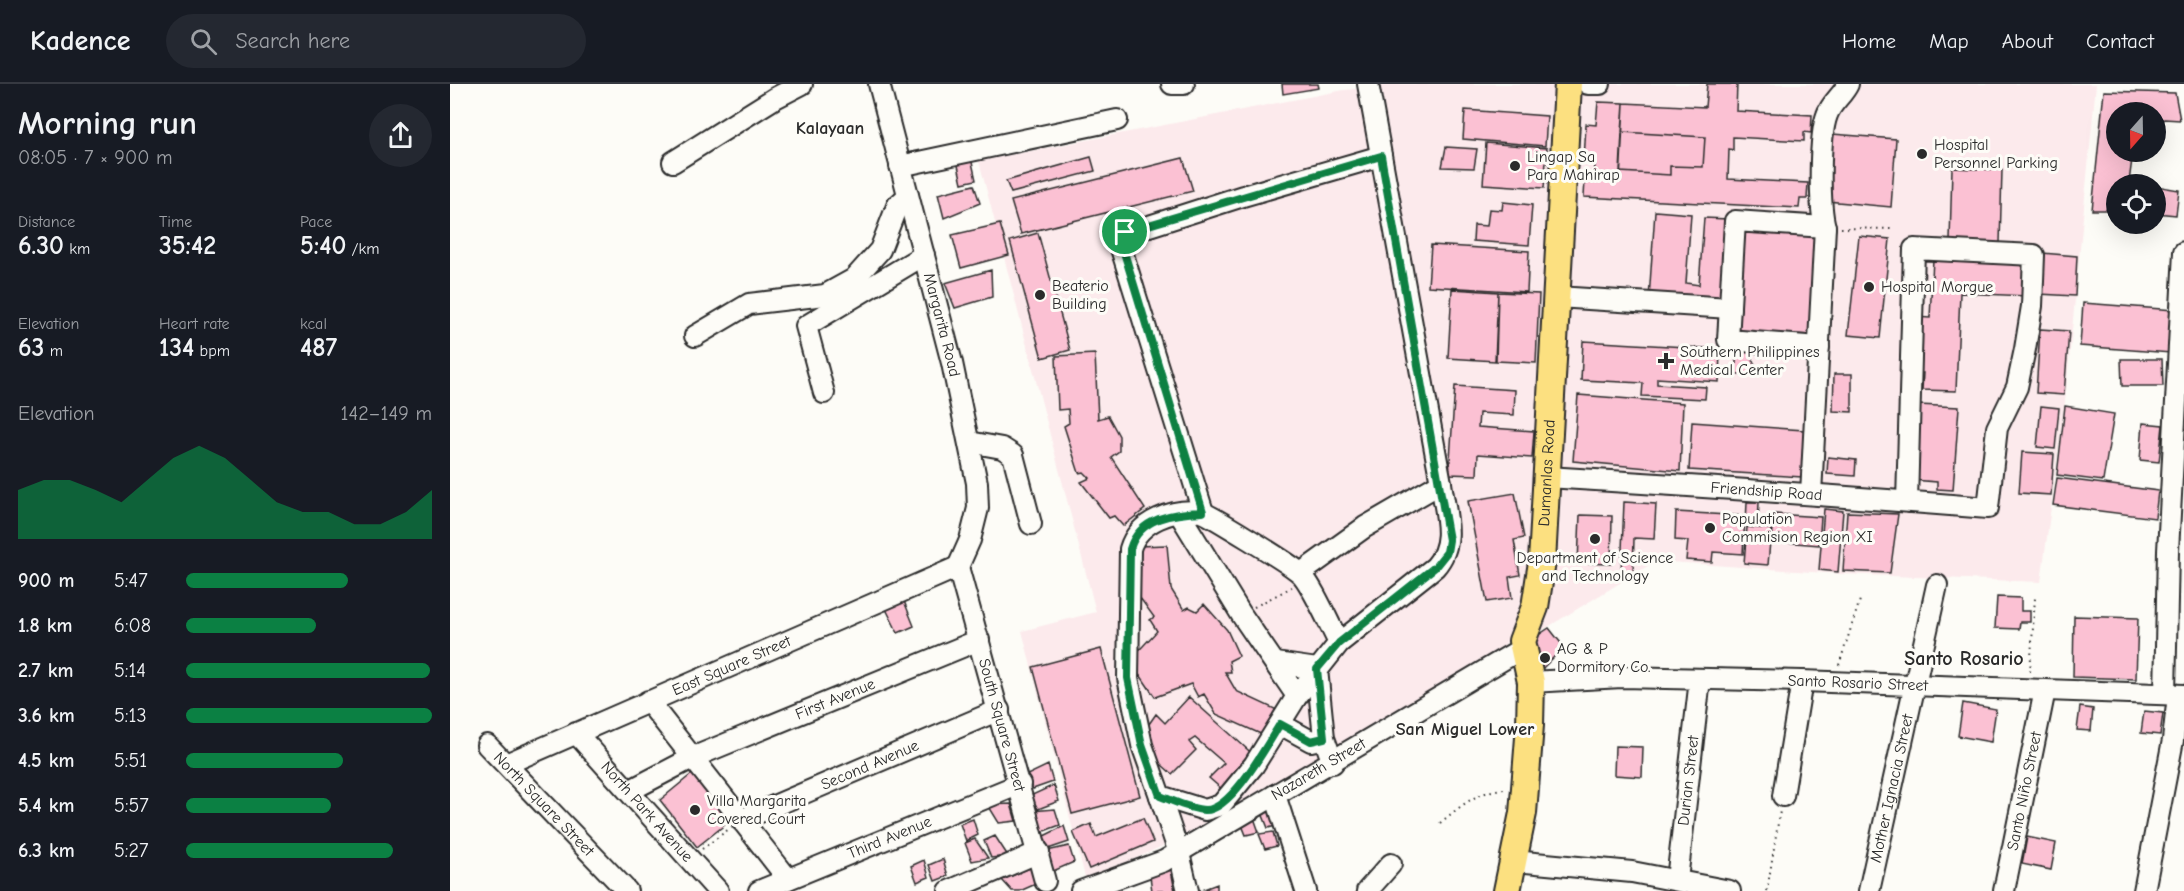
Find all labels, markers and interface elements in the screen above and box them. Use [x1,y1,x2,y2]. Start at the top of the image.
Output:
search box [166,14,586,68]
text: Kadence [30,25,130,57]
icon: search [187,25,220,58]
text: Search here [235,28,350,54]
text: Home [1842,29,1896,53]
text: Map [1929,29,1969,53]
text: About [2002,29,2053,53]
text: Contact [2086,29,2154,53]
north arrow [2106,102,2166,162]
map controls [2106,102,2166,234]
text: Morning run [18,104,197,142]
button: share [369,104,432,167]
district label: Kalayaan [796,118,864,139]
place label: Hospital Personnel Parking [1934,136,2058,172]
text: 08:05 · 7 × 900 m [18,146,173,169]
marker: Hospital Personnel Parking [1915,147,1929,161]
place label: Lingap Sa Para Mahirap [1527,148,1620,184]
marker: Lingap Sa Para Mahirap [1508,159,1522,173]
button: locate [2106,174,2166,234]
pin [1099,206,1150,257]
text: Distance [18,213,75,231]
text: Time [159,213,192,231]
text: Pace [300,213,332,231]
icon: arrive [1108,215,1141,248]
text: 6.30 [18,231,64,261]
text: 35:42 [159,231,216,261]
text: 5:40 [300,231,346,261]
text: km [64,240,90,258]
text: /km [346,240,380,258]
street label: Margarita Road [920,271,964,378]
place label: Beaterio Building [1052,277,1109,313]
place label: Hospital Morgue [1881,278,1993,296]
marker: Hospital Morgue [1862,280,1876,294]
marker: Beaterio Building [1033,288,1047,302]
text: Elevation [18,315,79,333]
text: Heart rate [159,315,230,333]
text: kcal [300,315,327,333]
text: 63 [18,333,44,363]
text: 134 [159,333,194,363]
text: 487 [300,333,337,363]
text: m [44,342,63,360]
text: bpm [194,342,230,360]
place label: Southern Philippines Medical Center [1680,343,1820,379]
marker: Southern Philippines Medical Center [1657,352,1675,370]
text: Elevation [18,402,95,425]
text: 142–149 m [341,402,432,425]
street label: Dumanlas Road [1535,419,1559,527]
street label: Friendship Road [1710,479,1823,504]
place label: Population Commision Region XI [1722,510,1873,546]
marker: Population Commision Region XI [1703,521,1717,535]
marker: Department of Science and Technology [1588,532,1602,546]
place label: Department of Science and Technology [1517,549,1673,585]
text: 900 m [18,569,74,592]
text: 5:47 [114,569,148,592]
text: 1.8 km [18,614,73,637]
text: 6:08 [114,614,151,637]
street label: East Square Street [669,632,794,699]
place label: AG & P Dormitory Co. [1557,640,1651,676]
district label: Santo Rosario [1904,647,2024,670]
marker: AG & P Dormitory Co. [1538,651,1552,665]
street label: South Square Street [975,657,1029,794]
text: 2.7 km [18,659,73,682]
text: 5:14 [114,659,146,682]
street label: Santo Rosario Street [1787,672,1929,695]
street label: First Avenue [793,675,878,723]
text: 3.6 km [18,704,75,727]
text: 5:13 [114,704,147,727]
street label: Mother Ignacia Street [1867,712,1917,864]
district label: San Miguel Lower [1396,719,1535,740]
street label: Santo Niño Street [2003,730,2045,852]
street label: Nazareth Street [1268,734,1369,804]
street label: Durian Street [1674,734,1703,827]
street label: Second Avenue [818,736,921,794]
text: 4.5 km [18,749,74,772]
text: 5:51 [114,749,147,772]
street label: North Square Street [490,749,598,860]
street label: North Park Avenue [597,758,697,866]
place label: Villa Margarita Covered Court [707,792,806,828]
text: 5.4 km [18,794,74,817]
text: 5:57 [114,794,149,817]
marker: Villa Margarita Covered Court [688,803,702,817]
street label: Third Avenue [845,812,934,863]
text: 6.3 km [18,839,75,862]
text: 5:27 [114,839,148,862]

